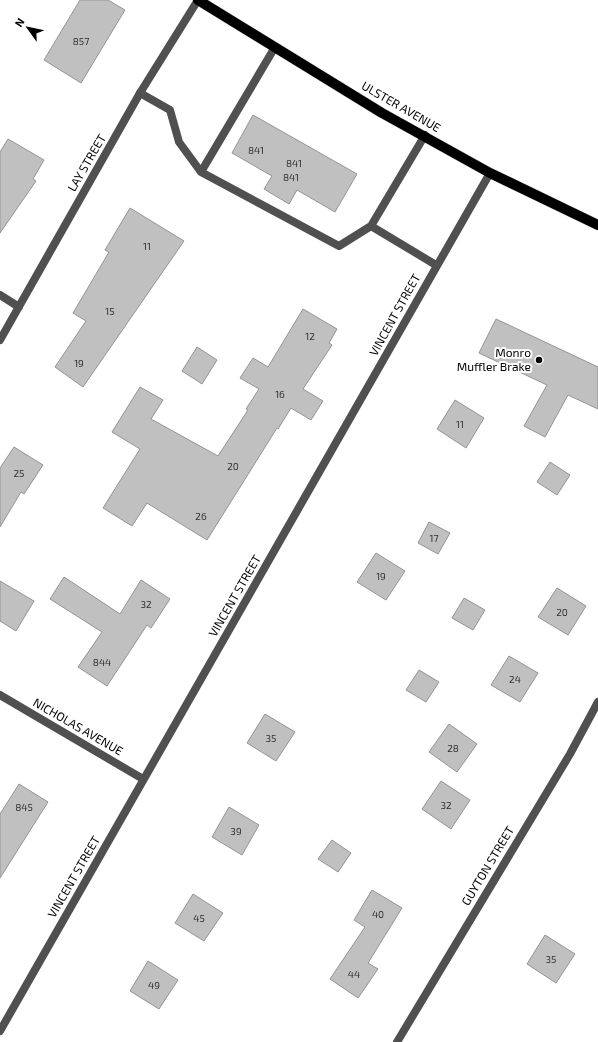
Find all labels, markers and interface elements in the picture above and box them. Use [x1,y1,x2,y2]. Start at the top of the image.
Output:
north arrow [8,8,48,48]
text: N [12,15,27,29]
house number: 857 [73,35,89,47]
street label: ULSTER AVENUE [360,78,444,134]
street label: LAY STREET [64,131,108,194]
house number: 841 [248,144,264,156]
house number: 841 [286,157,302,169]
house number: 841 [283,171,299,183]
house number: 11 [143,240,151,252]
street label: VINCENT STREET [366,271,423,358]
house number: 15 [105,305,115,317]
house number: 12 [305,330,315,342]
place label: Monro Muffler Brake [457,345,531,373]
marker: Monro Muffler Brake [534,355,544,365]
house number: 19 [74,357,84,369]
house number: 16 [275,388,285,400]
house number: 11 [456,418,464,430]
house number: 20 [227,460,239,472]
house number: 25 [14,467,24,479]
house number: 26 [195,510,207,522]
house number: 17 [429,532,439,544]
street label: VINCENT STREET [205,552,263,639]
house number: 19 [376,570,386,582]
house number: 32 [140,598,152,610]
house number: 20 [556,606,568,618]
house number: 844 [93,656,111,668]
house number: 24 [509,673,521,685]
street label: NICHOLAS AVENUE [31,695,126,758]
house number: 35 [266,732,276,744]
house number: 28 [447,742,459,754]
house number: 32 [440,799,452,811]
house number: 845 [15,801,33,813]
street label: GUYTON STREET [458,823,516,908]
house number: 39 [230,825,242,837]
street label: VINCENT STREET [44,833,102,920]
house number: 40 [372,908,384,920]
house number: 45 [193,912,205,924]
house number: 35 [546,953,556,965]
house number: 44 [348,968,360,980]
house number: 49 [148,979,160,991]

